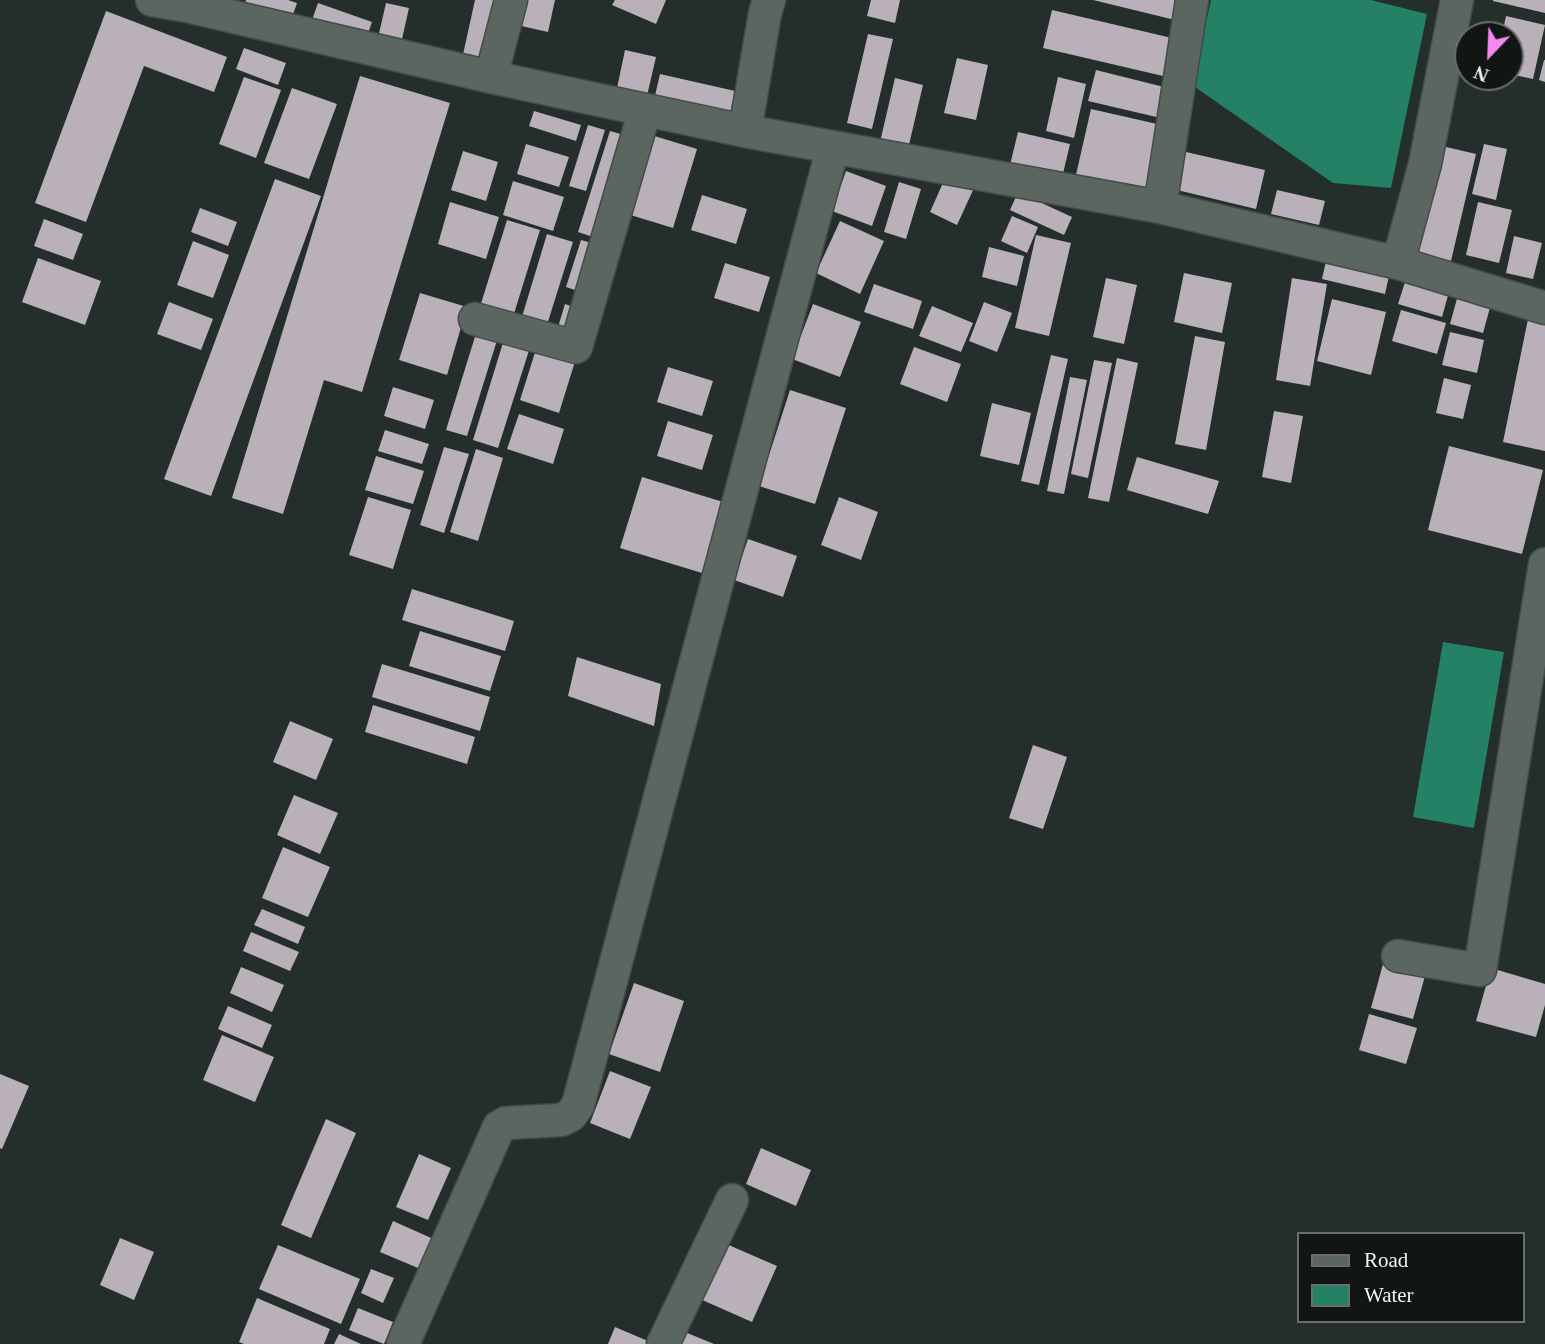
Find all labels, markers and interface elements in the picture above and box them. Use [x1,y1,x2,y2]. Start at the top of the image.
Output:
north arrow [1454,21,1524,91]
text: N [1471,62,1492,86]
legend [1296,1232,1524,1323]
text: Road [1364,1248,1408,1272]
text: Water [1364,1283,1414,1307]

